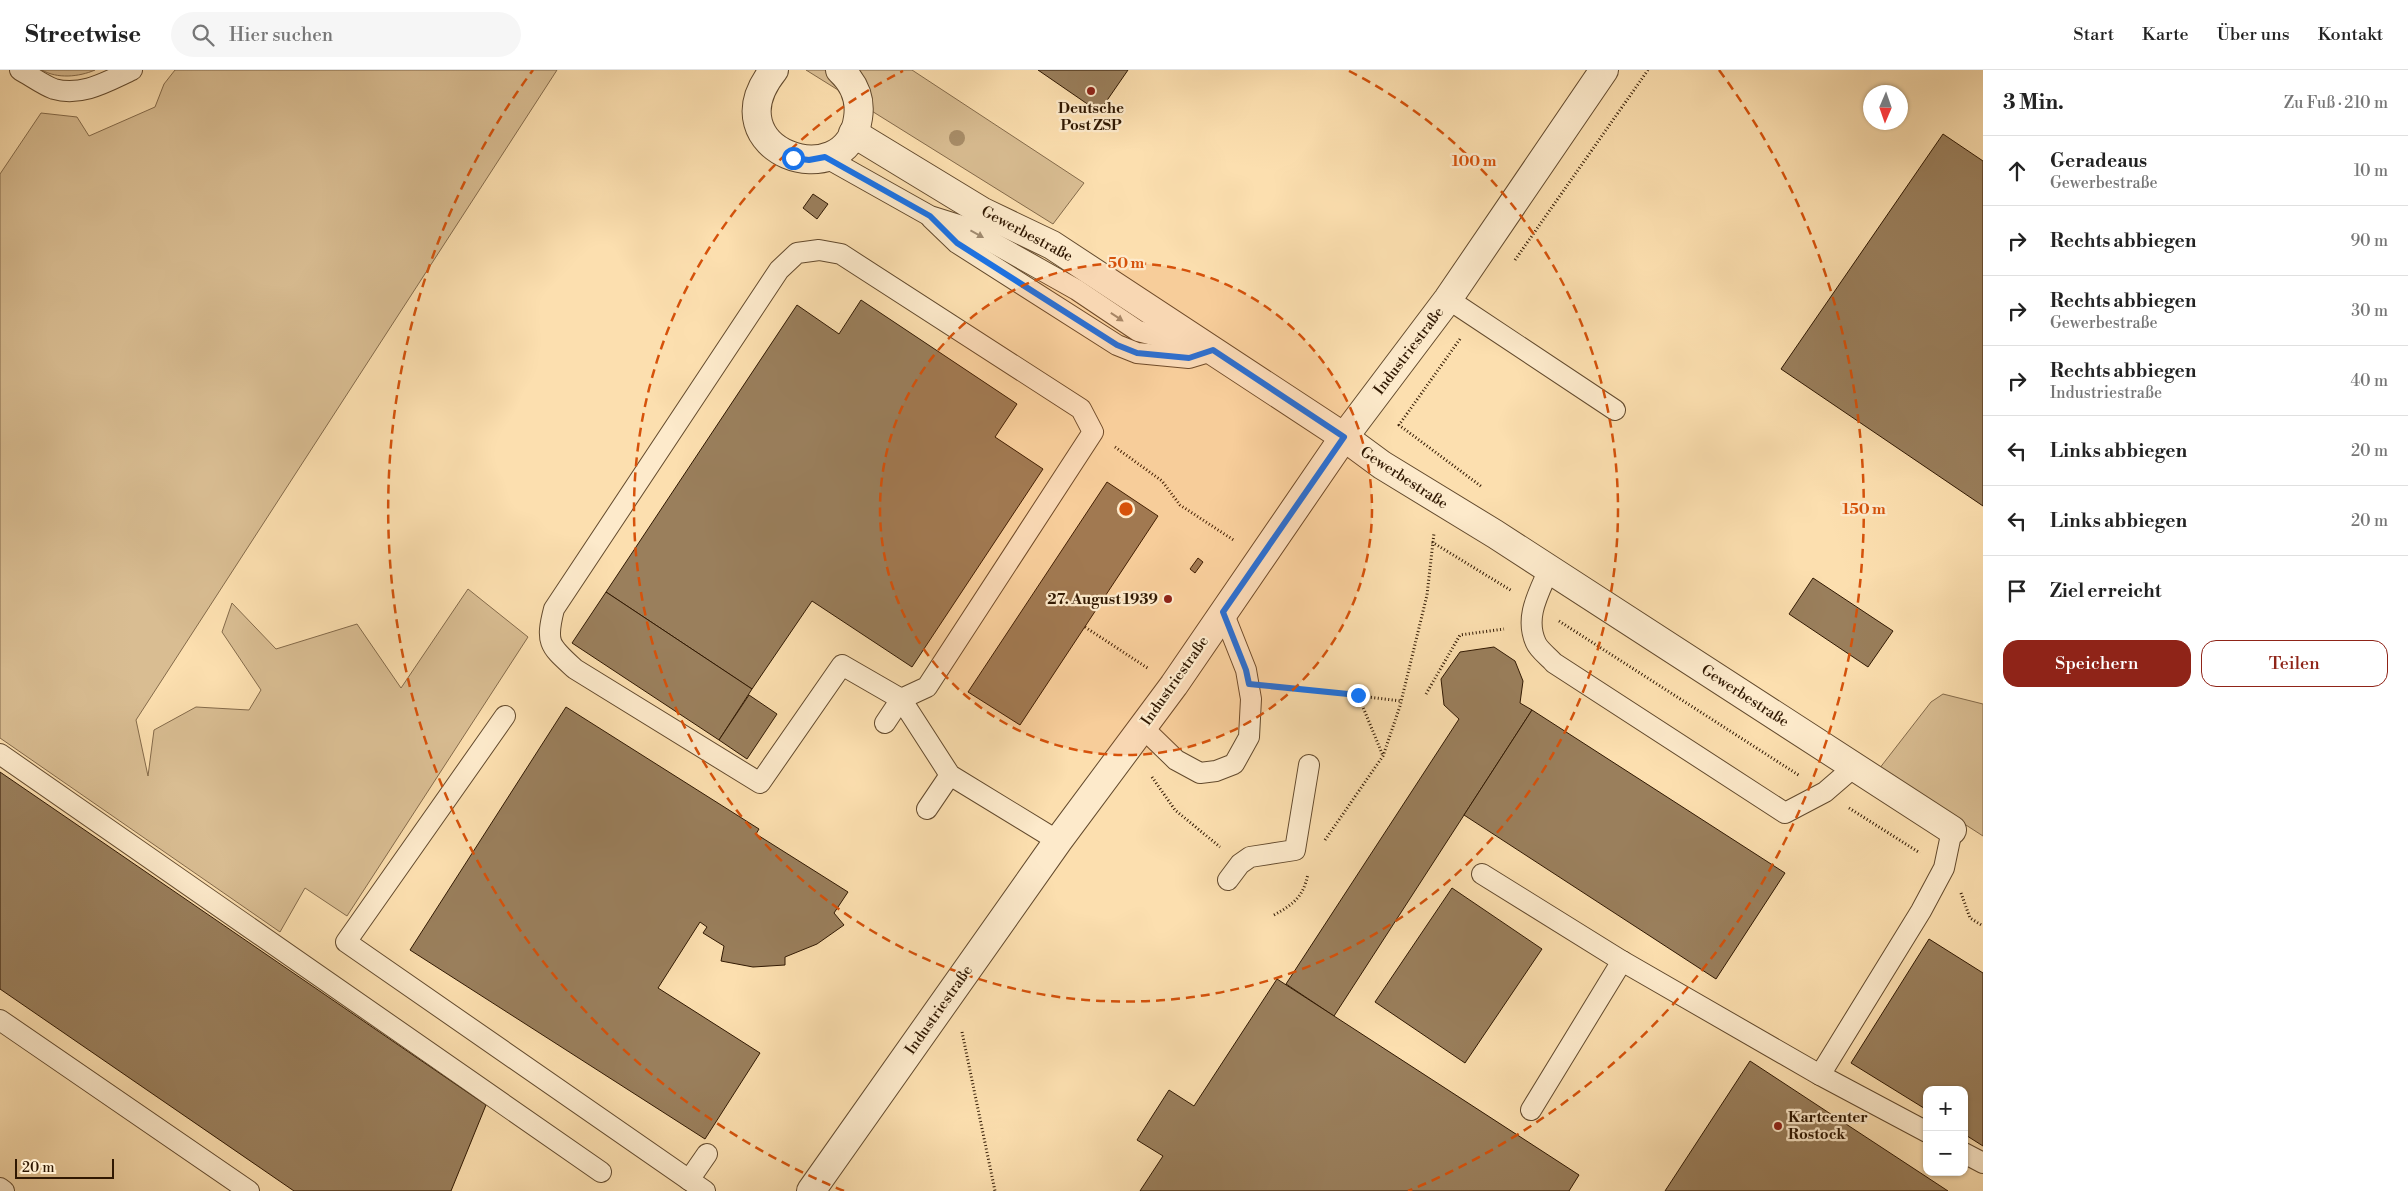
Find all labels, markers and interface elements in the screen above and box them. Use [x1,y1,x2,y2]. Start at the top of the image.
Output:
search box [171,12,521,57]
text: Streetwise [25,20,141,50]
icon: search [189,21,217,49]
text: Hier suchen [229,23,333,47]
text: Start [2073,23,2114,46]
text: Karte [2142,23,2189,46]
text: Über uns [2217,23,2290,46]
text: Kontakt [2318,23,2383,46]
marker: Deutsche Post ZSP [1085,85,1097,97]
north arrow [1863,85,1908,130]
text: 3 Min. [2003,90,2064,116]
text: Zu Fuß · 210 m [2284,93,2388,113]
place label: Deutsche Post ZSP [1058,99,1124,135]
route start [782,147,805,170]
text: Geradeaus [2050,149,2147,173]
text: 100 m [1452,152,1497,171]
icon: ahead [2003,157,2031,185]
text: 10 m [2354,161,2388,181]
text: Gewerbestraße [2050,173,2158,193]
street label: Gewerbestraße [978,202,1076,266]
icon: right [2003,227,2031,255]
one-way arrow [971,229,984,238]
text: Rechts abbiegen [2050,229,2196,253]
text: 90 m [2350,231,2388,251]
text: 50 m [1108,254,1144,273]
text: Rechts abbiegen [2050,289,2196,313]
icon: right [2003,297,2031,325]
text: 30 m [2351,301,2388,321]
street label: Industriestraße [1370,303,1448,399]
one-way arrow [1110,312,1124,321]
text: Gewerbestraße [2050,313,2158,333]
text: Rechts abbiegen [2050,359,2196,383]
icon: right [2003,367,2031,395]
text: 40 m [2351,371,2388,391]
text: Industriestraße [2050,383,2162,403]
icon: left [2003,437,2031,465]
text: Links abbiegen [2050,439,2187,463]
text: 20 m [2351,441,2388,461]
street label: Gewerbestraße [1357,443,1451,513]
centre of rings [1117,500,1135,518]
text: 150 m [1842,500,1886,519]
icon: left [2003,507,2031,535]
text: Links abbiegen [2050,509,2187,533]
text: 20 m [2351,511,2388,531]
icon: arrive [2003,577,2031,605]
text: Ziel erreicht [2050,579,2161,603]
place label: 27. August 1939 [1047,590,1158,609]
marker: 27. August 1939 [1162,593,1174,605]
street label: Industriestraße [1137,633,1213,729]
button: Speichern [2003,640,2191,687]
button: Teilen [2201,640,2388,687]
street label: Gewerbestraße [1698,661,1792,731]
route end [1347,684,1370,707]
street label: Industriestraße [901,962,977,1058]
map controls [1923,1086,1968,1176]
button: + [1923,1086,1968,1131]
place label: Kartcenter Rostock [1788,1108,1868,1144]
marker: Kartcenter Rostock [1772,1120,1784,1132]
button: − [1923,1131,1968,1176]
scale bar [15,1156,114,1179]
text: 20 m [22,1159,54,1177]

